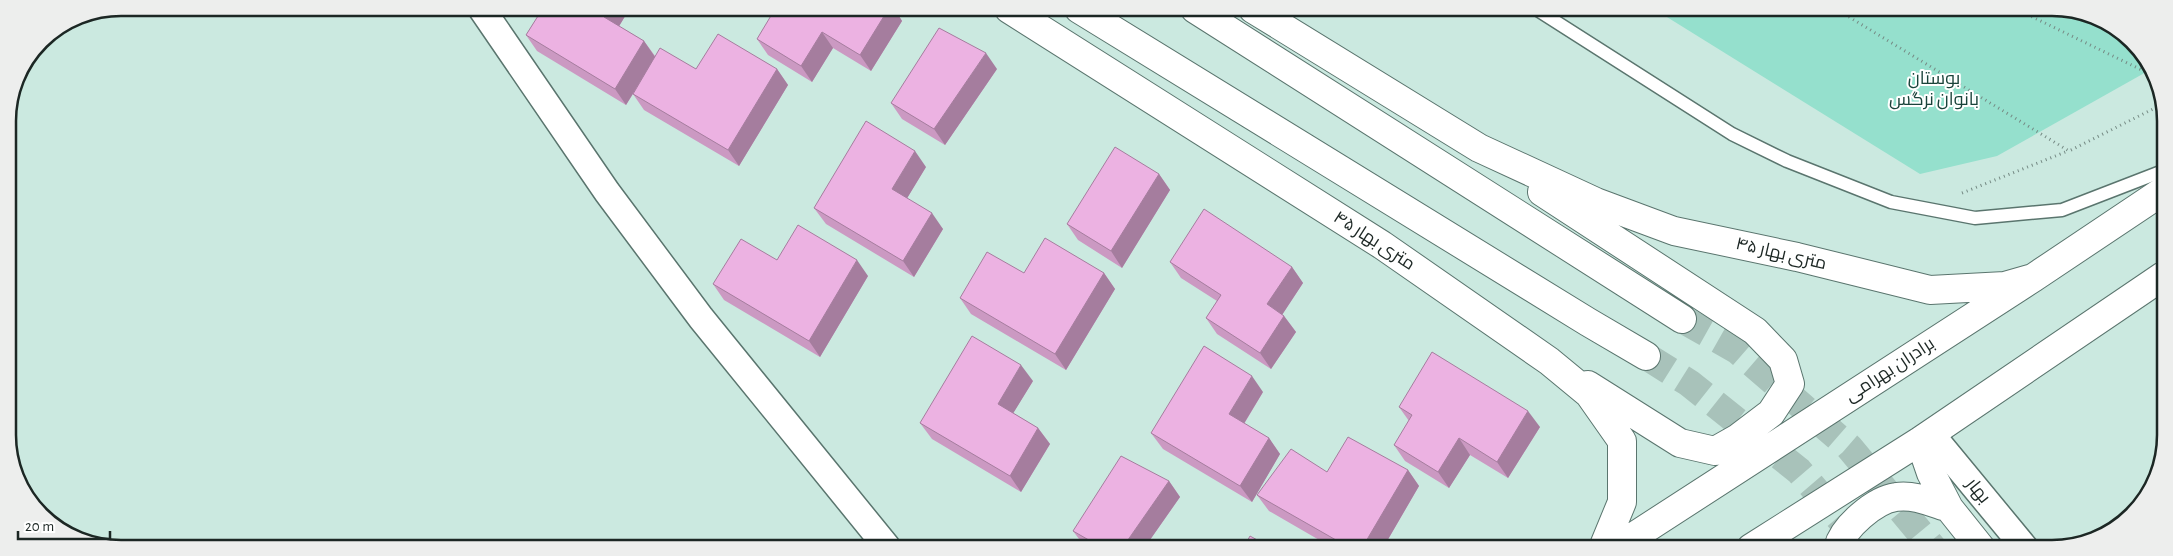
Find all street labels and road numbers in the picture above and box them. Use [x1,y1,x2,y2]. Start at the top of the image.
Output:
street label: ۴۵ متری بهار [1330,208,1418,275]
street label: ۴۵ متری بهار [1734,235,1828,274]
street label: برادران بهرامی [1842,334,1939,406]
street label: بهار [1961,474,1993,508]

